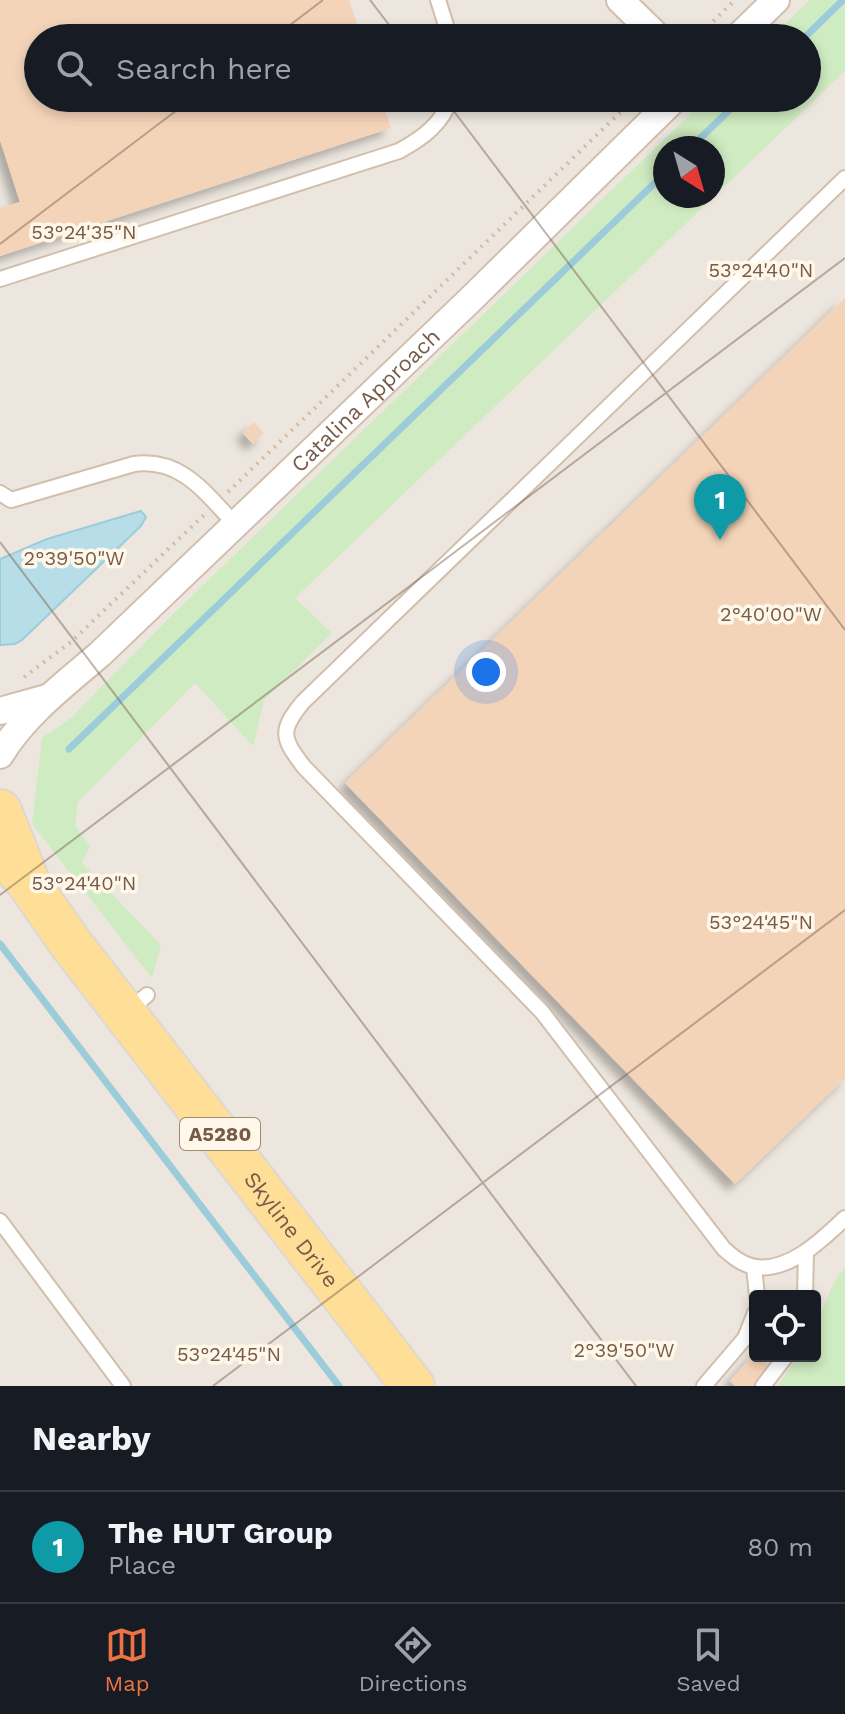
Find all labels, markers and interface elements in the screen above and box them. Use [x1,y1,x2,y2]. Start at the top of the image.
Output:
search box [24,24,821,112]
icon: search [52,46,96,90]
text: Search here [116,51,292,86]
north arrow [653,136,725,208]
text: 53°24'35"N [31,220,137,244]
text: 53°24'40"N [708,258,814,282]
street label: Catalina Approach [286,324,445,477]
pin: 1 [694,474,746,540]
text: 2°39'50"W [24,546,124,570]
text: 2°40'00"W [720,602,822,626]
your location [466,652,506,692]
text: 53°24'40"N [31,871,137,895]
text: 53°24'45"N [709,910,813,934]
road number: A5280 [180,1118,260,1150]
street label: Skyline Drive [239,1167,344,1292]
map controls [749,1290,821,1362]
button: locate [749,1290,821,1362]
text: 2°39'50"W [574,1338,674,1362]
text: 53°24'45"N [177,1342,281,1366]
text: Nearby [32,1418,151,1458]
text: The HUT Group [108,1515,333,1550]
text: 1 [52,1532,64,1562]
text: 80 m [747,1532,813,1562]
text: Place [108,1550,176,1580]
tab: Map [105,1623,149,1696]
tab: Directions [359,1623,467,1696]
tab: Saved [677,1623,740,1696]

